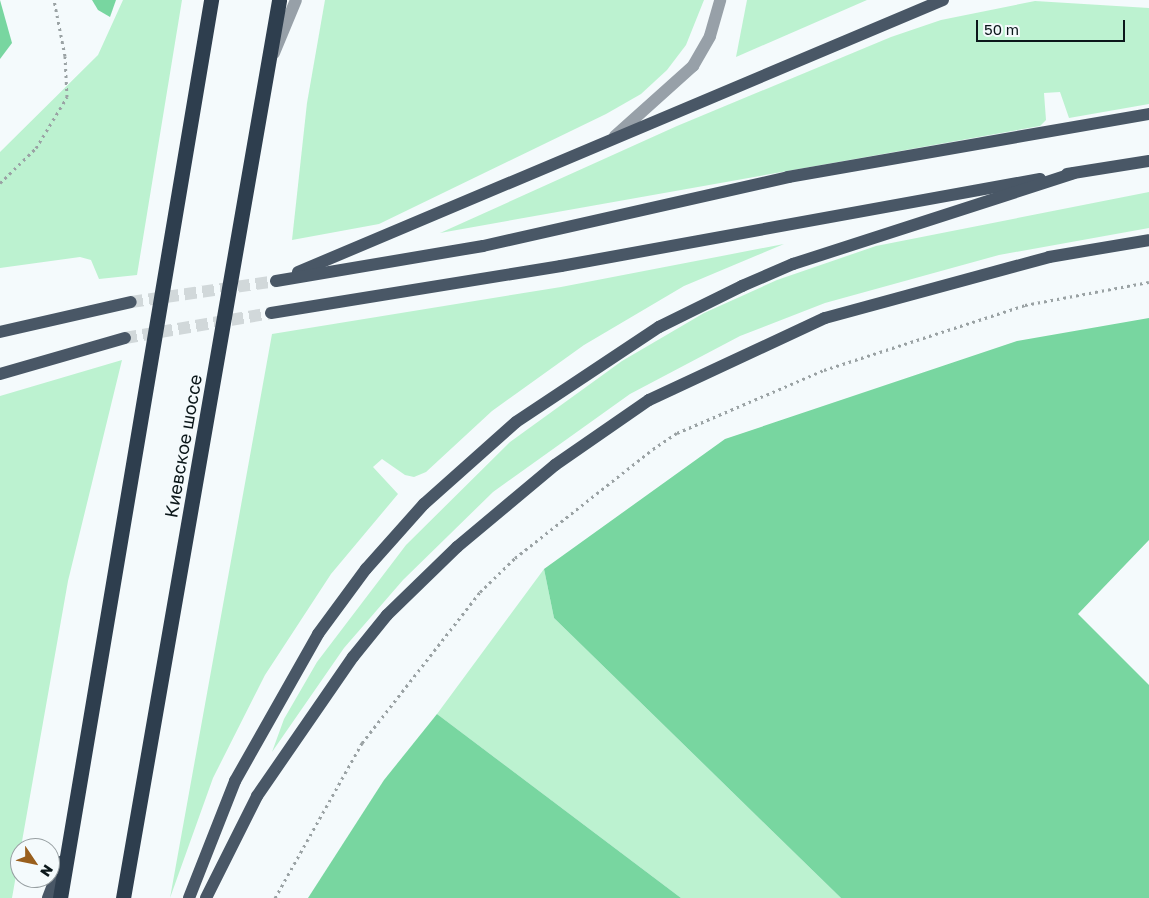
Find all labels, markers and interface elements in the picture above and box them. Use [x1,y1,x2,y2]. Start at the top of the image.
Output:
scale bar [979,10,1128,42]
text: 50 m [984,20,1019,38]
street label: Киевское шоссе [160,373,206,519]
north arrow [10,838,60,888]
text: N [37,862,57,880]

